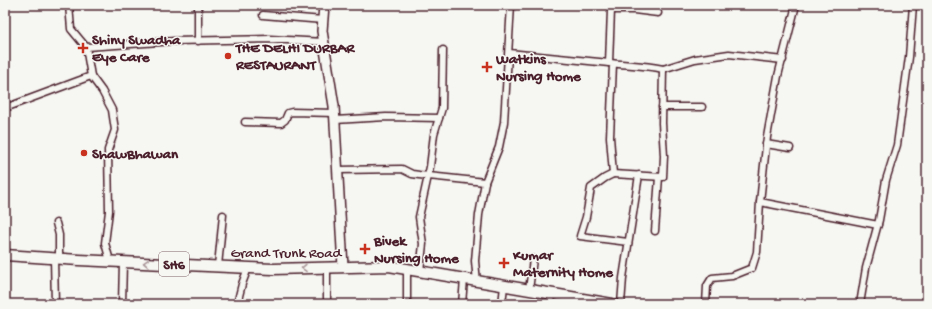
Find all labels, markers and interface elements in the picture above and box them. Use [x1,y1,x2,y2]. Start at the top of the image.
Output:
place label: Shiny Swadha Eye Care [92,32,181,67]
place label: THE DELHI DURBAR RESTAURANT [235,40,355,75]
marker: Shiny Swadha Eye Care [77,42,89,54]
marker: THE DELHI DURBAR RESTAURANT [223,51,233,61]
place label: Watkins Nursing Home [495,51,582,86]
marker: Watkins Nursing Home [481,61,493,73]
place label: ShawBhawan [92,146,179,164]
marker: ShawBhawan [79,148,89,158]
place label: Bivek Nursing Home [373,233,460,268]
marker: Bivek Nursing Home [359,243,371,255]
street label: Grand Trunk Road [231,245,343,263]
place label: Kumar Maternity Home [512,247,614,282]
road number: SH6 [159,252,189,276]
marker: Kumar Maternity Home [498,257,510,269]
one-way arrow [143,259,149,267]
one-way arrow [301,264,307,272]

